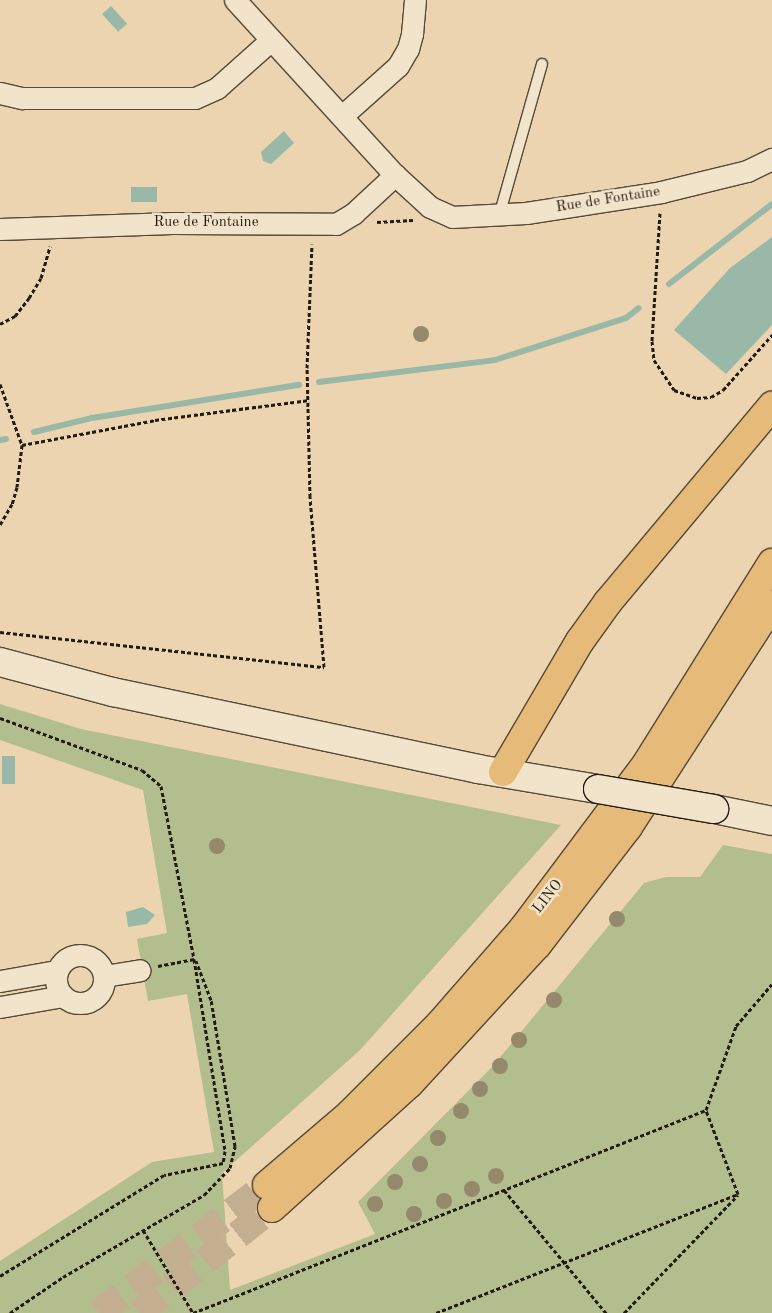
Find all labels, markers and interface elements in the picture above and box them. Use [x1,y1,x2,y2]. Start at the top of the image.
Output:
street label: Rue de Fontaine [555,183,661,217]
street label: Rue de Fontaine [153,214,259,232]
street label: LINO [529,876,567,918]

